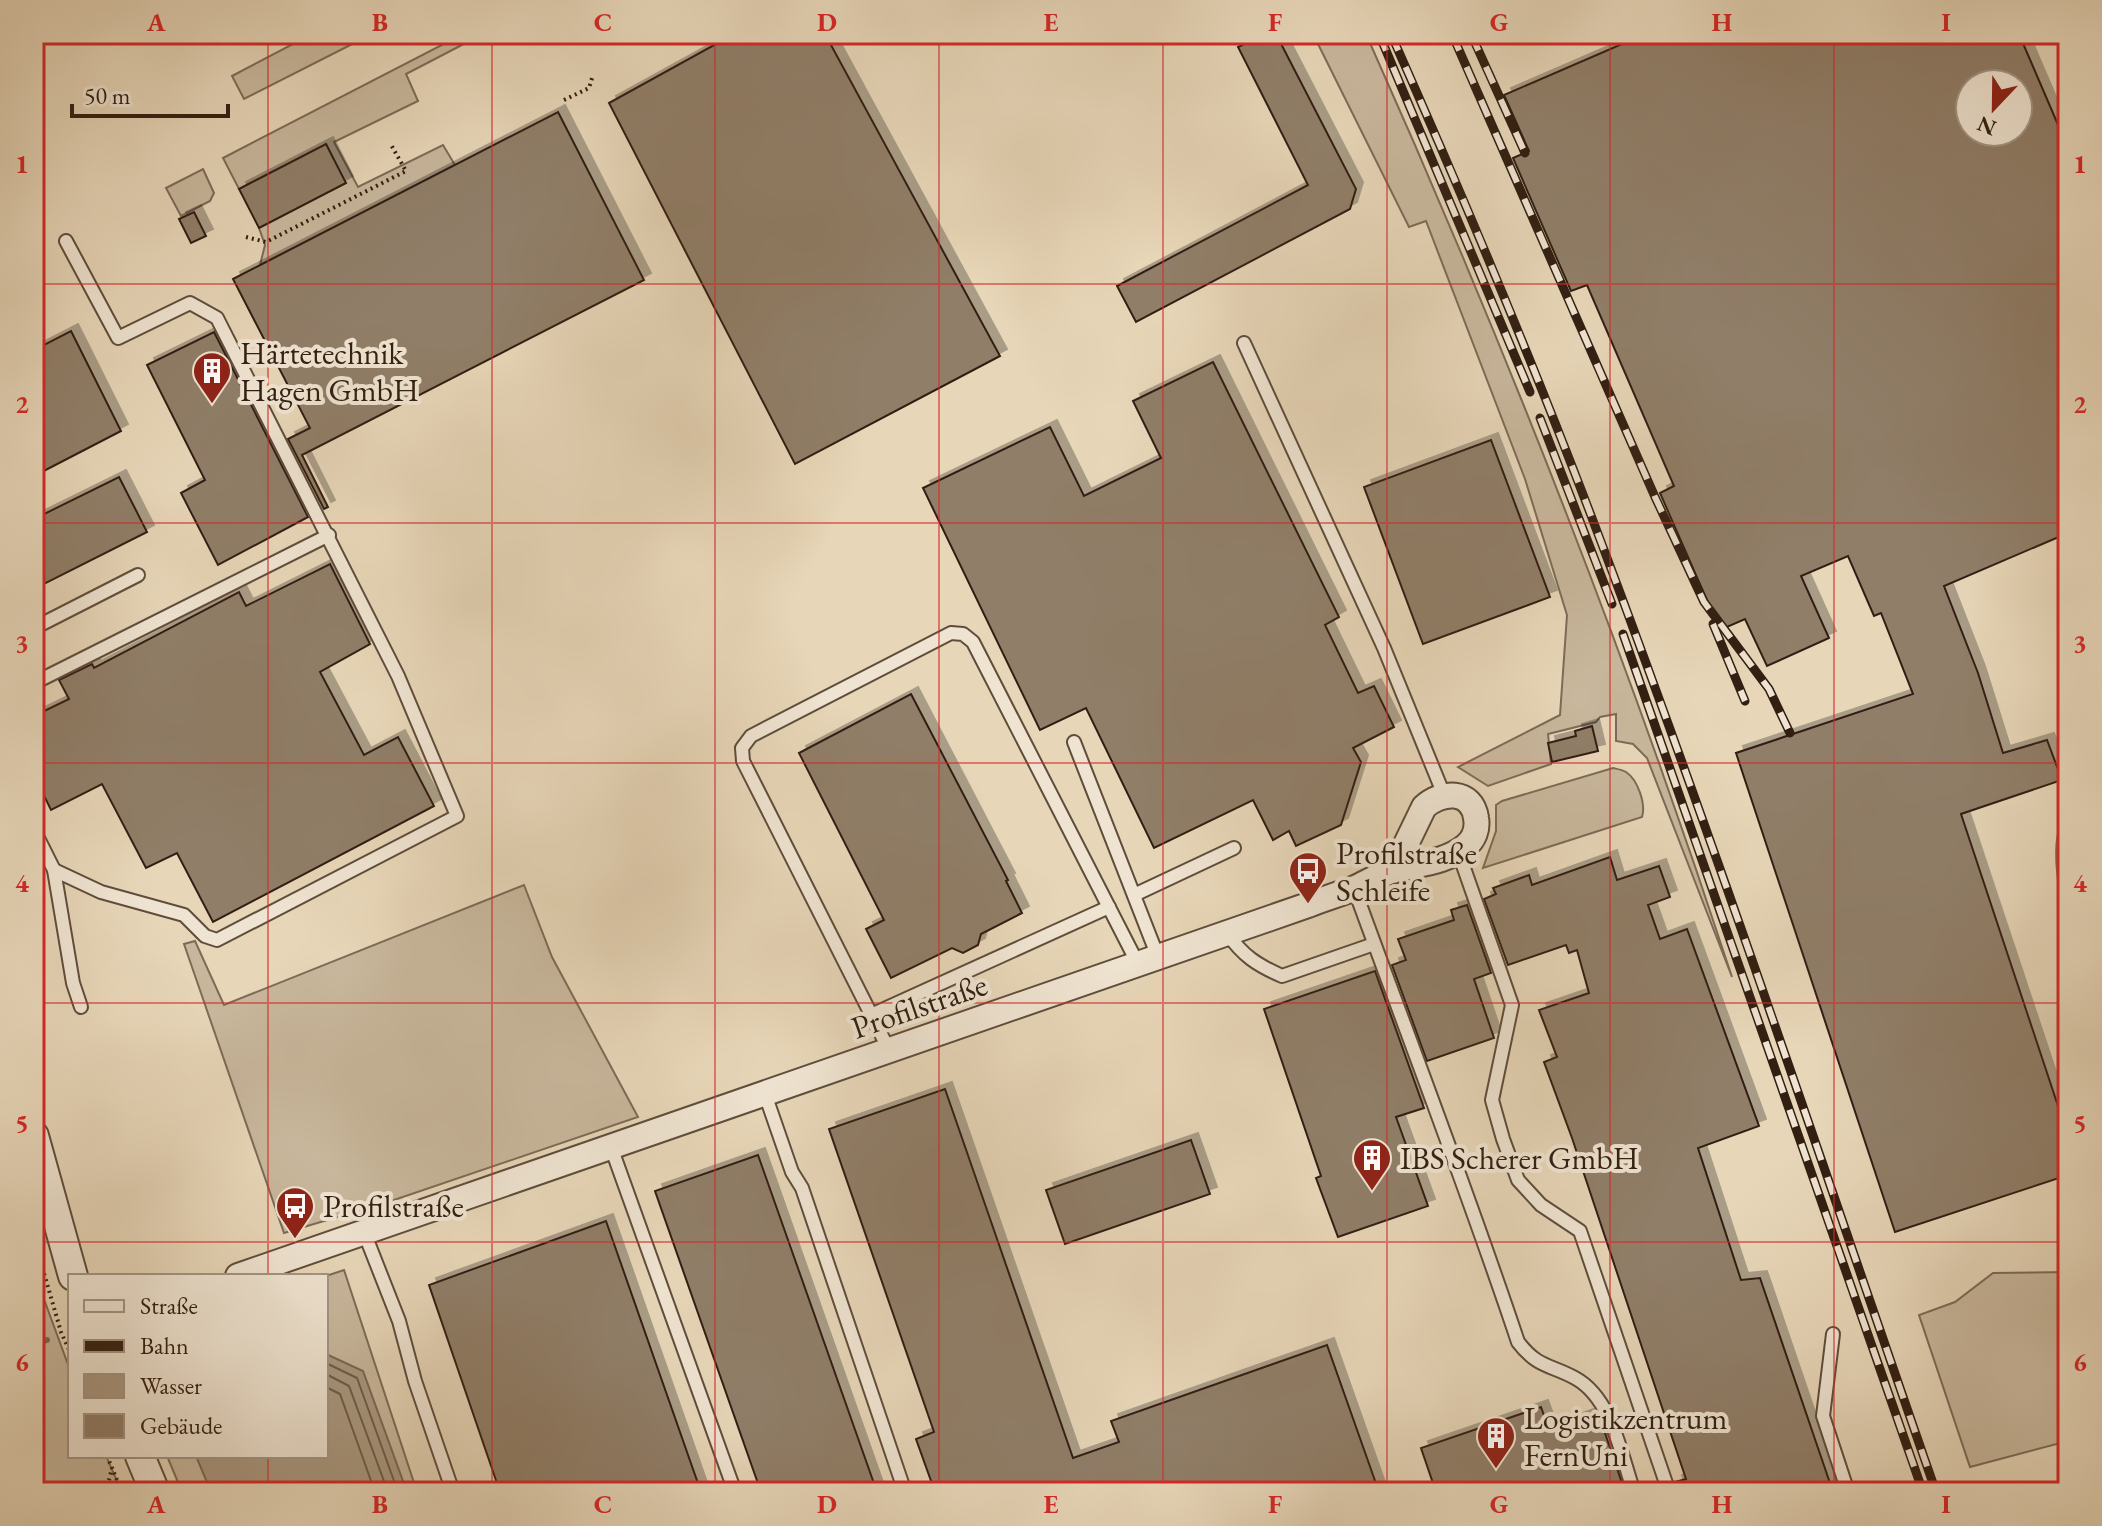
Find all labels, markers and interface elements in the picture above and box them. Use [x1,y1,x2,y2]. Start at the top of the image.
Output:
text: A [146,5,166,39]
text: B [372,5,388,39]
text: C [594,5,612,39]
text: D [817,5,837,39]
text: E [1044,5,1059,39]
text: F [1268,5,1282,39]
text: G [1490,5,1509,39]
text: H [1712,5,1733,39]
text: I [1941,5,1951,39]
scale bar [72,68,228,118]
north arrow [1954,68,2034,148]
text: 50 m [84,80,131,111]
text: N [1973,109,2000,143]
text: 1 [15,147,29,181]
text: 1 [2073,147,2087,181]
place label: Härtetechnik Hagen GmbH [240,332,419,411]
building icon: Härtetechnik Hagen GmbH [191,350,233,405]
text: 2 [15,387,29,421]
text: 2 [2073,387,2087,421]
text: 3 [15,626,29,660]
text: 3 [2073,626,2087,660]
place label: Profilstraße Schleife [1336,832,1477,911]
bus stop icon: Profilstraße Schleife [1287,850,1329,905]
text: 4 [15,866,29,900]
text: 4 [2073,866,2087,900]
street label: Profilstraße [846,963,992,1049]
text: 5 [15,1106,29,1140]
text: 5 [2073,1106,2087,1140]
building icon: IBS Scherer GmbH [1351,1137,1393,1192]
place label: IBS Scherer GmbH [1400,1137,1639,1179]
bus stop icon: Profilstraße [274,1185,316,1240]
place label: Profilstraße [323,1185,464,1227]
legend [68,1274,328,1458]
text: Straße [140,1290,198,1321]
text: Bahn [140,1330,189,1361]
text: 6 [15,1345,29,1379]
text: 6 [2073,1345,2087,1379]
text: Wasser [140,1370,202,1401]
place label: Logistikzentrum FernUni [1524,1397,1728,1476]
text: Gebäude [140,1410,222,1441]
building icon: Logistikzentrum FernUni [1475,1415,1517,1470]
text: A [146,1487,166,1521]
text: B [372,1487,388,1521]
text: C [594,1487,612,1521]
text: D [817,1487,837,1521]
text: E [1044,1487,1059,1521]
text: F [1268,1487,1282,1521]
text: G [1490,1487,1509,1521]
text: H [1712,1487,1733,1521]
text: I [1941,1487,1951,1521]

